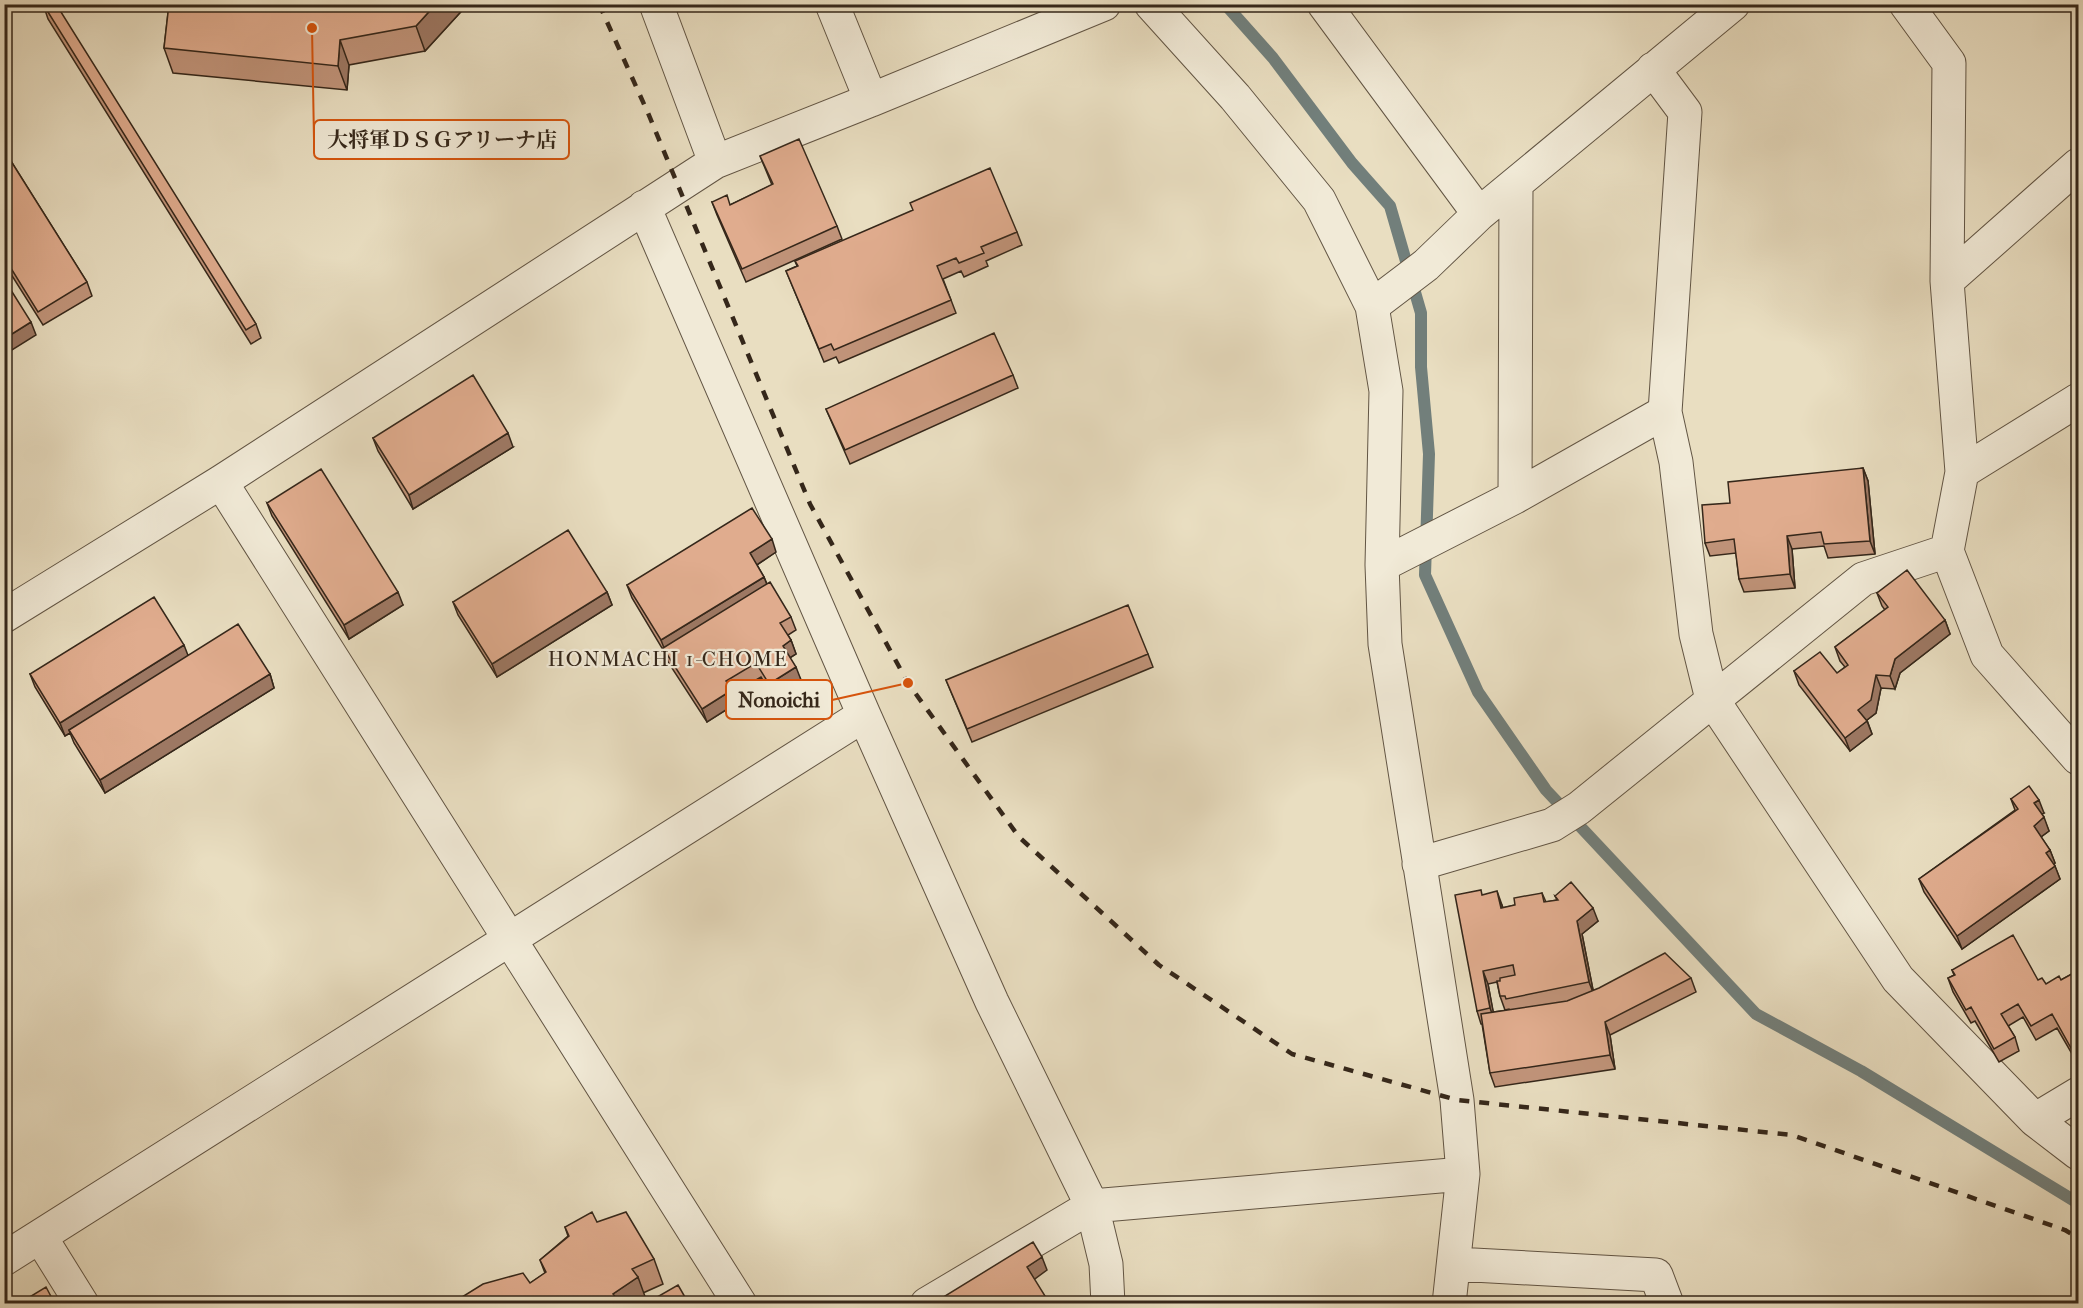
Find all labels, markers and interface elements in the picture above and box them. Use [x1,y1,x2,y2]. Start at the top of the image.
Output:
callout: 大将軍ＤＳＧアリーナ店 [314,120,569,159]
text: 大将軍ＤＳＧアリーナ店 [327,128,557,152]
district label: HONMACHI 1-CHOME [548,647,788,671]
callout: Nonoichi [726,680,832,719]
text: Nonoichi [738,688,821,712]

